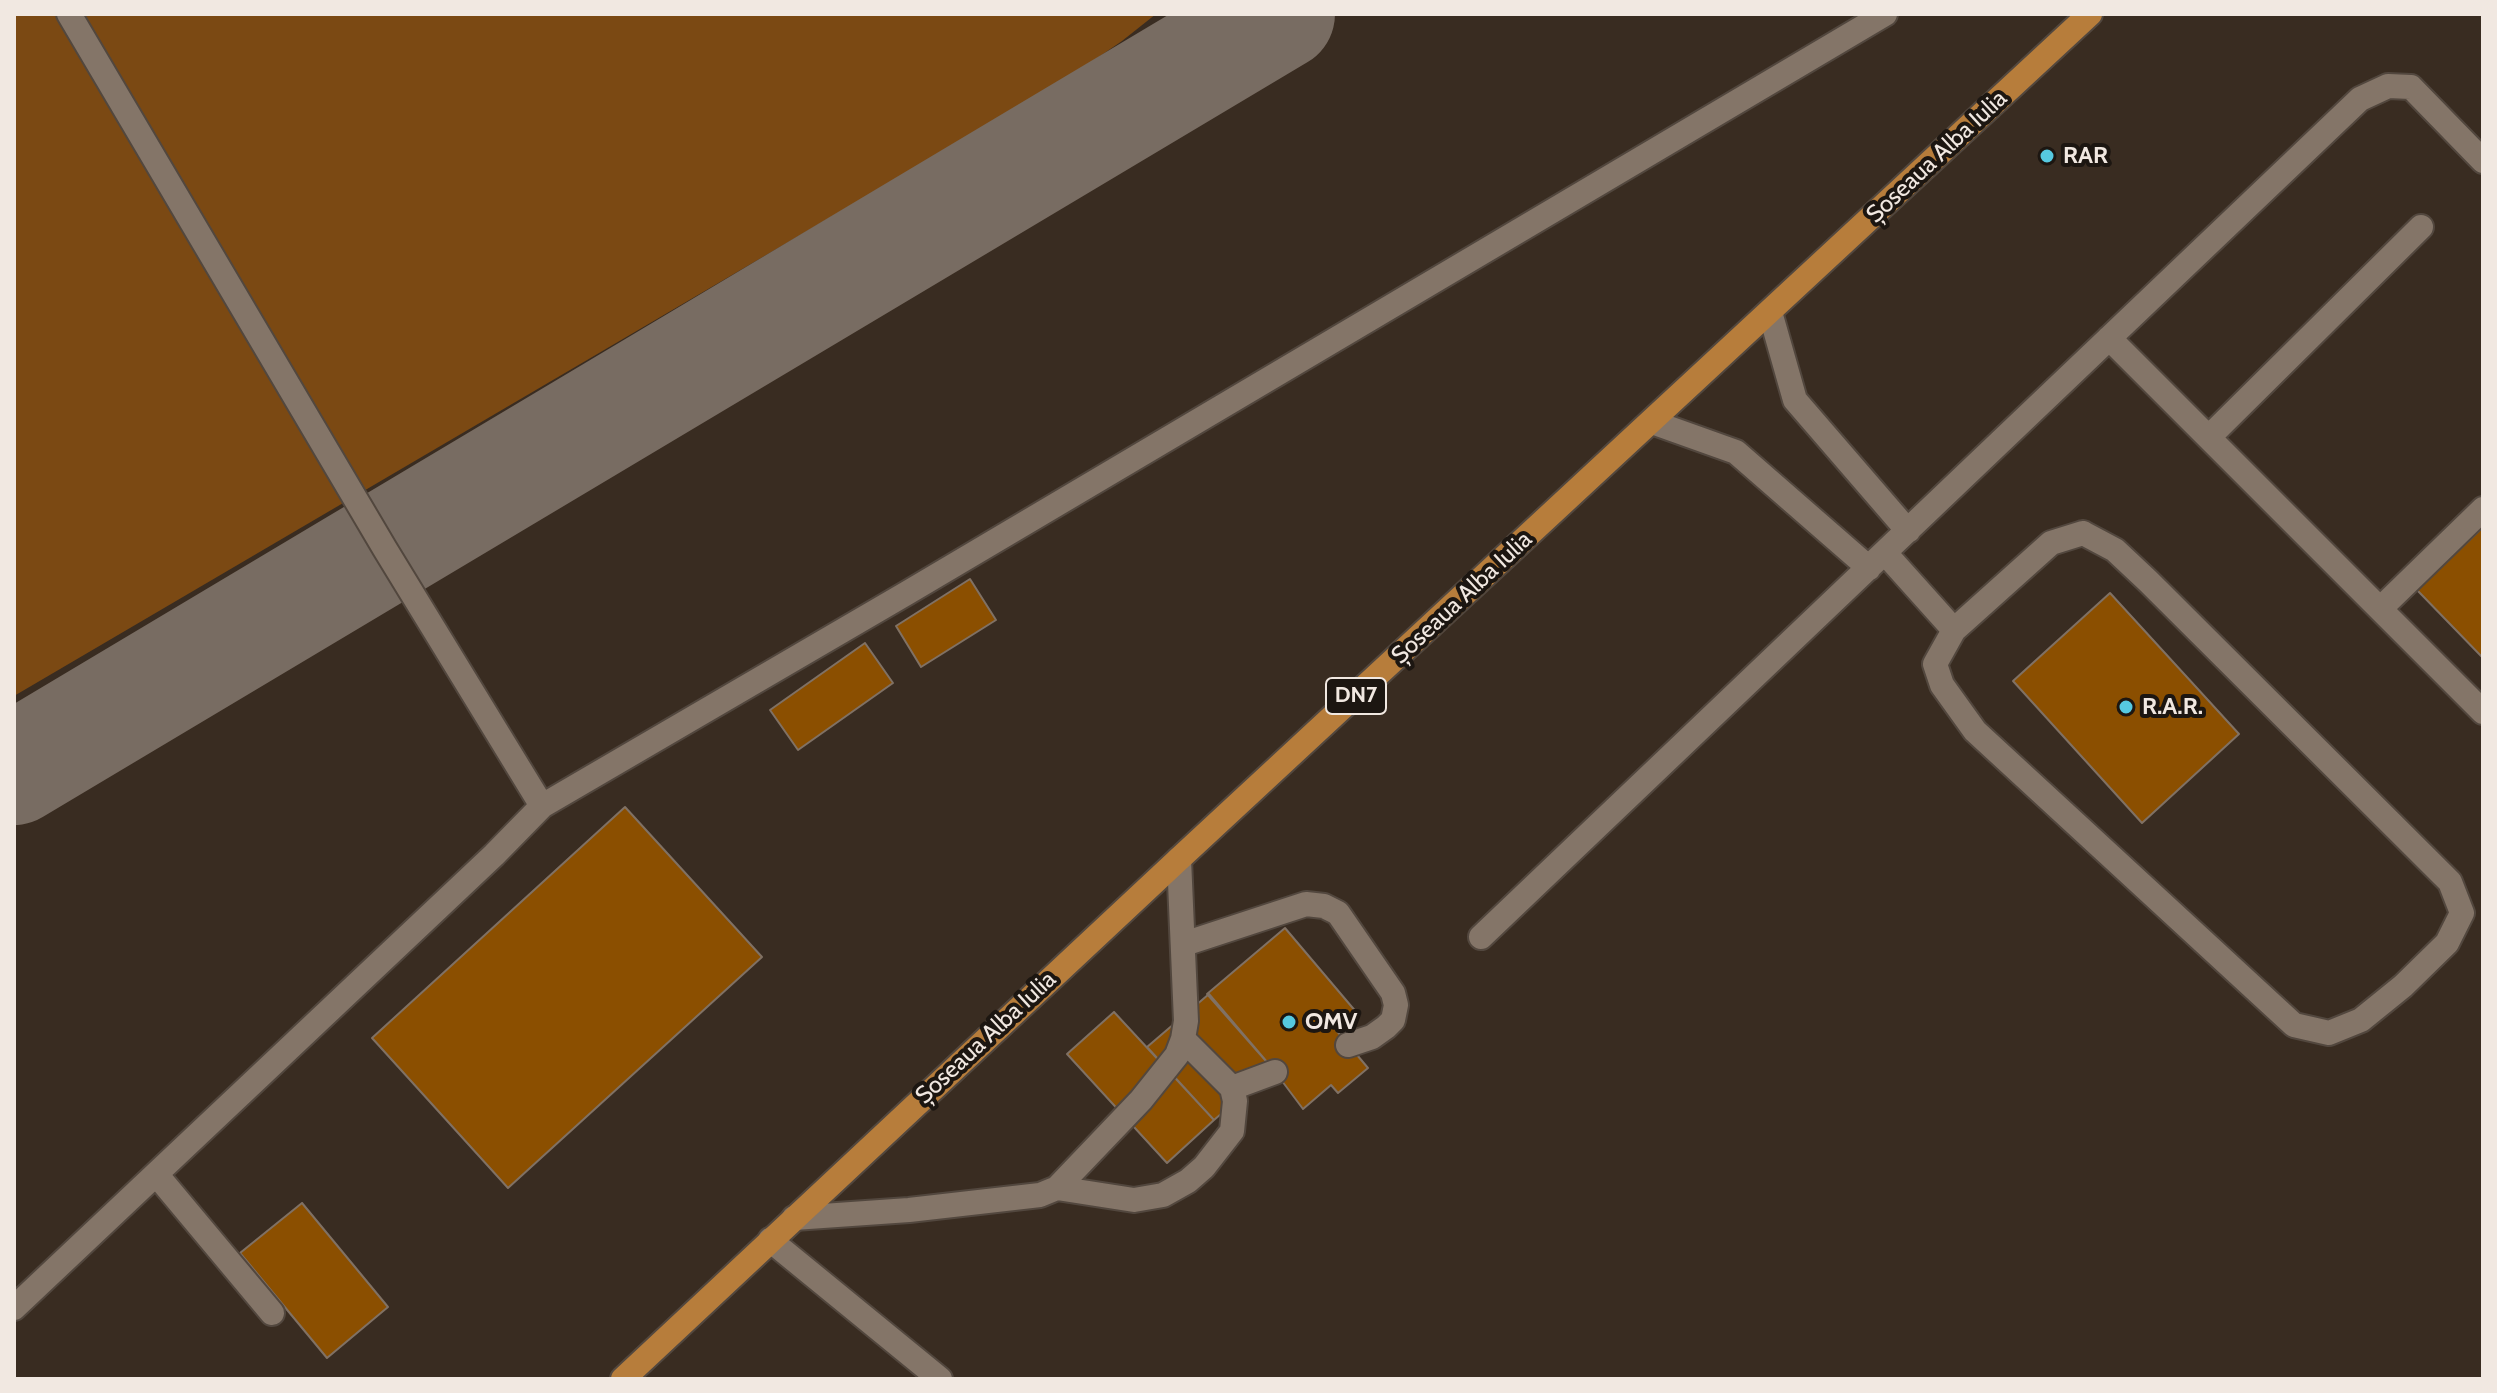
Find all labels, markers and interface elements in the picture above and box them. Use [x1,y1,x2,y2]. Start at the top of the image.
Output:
street label: Șoseaua Alba Iulia [1861,85,2013,229]
place label: RAR [2063,142,2108,170]
marker: RAR [2038,147,2056,165]
street label: Șoseaua Alba Iulia [1386,526,1538,670]
road number: DN7 [1326,678,1386,714]
place label: R.A.R. [2142,693,2203,721]
marker: R.A.R. [2117,698,2135,716]
street label: Șoseaua Alba Iulia [910,966,1062,1110]
place label: OMV [1305,1008,1357,1036]
marker: OMV [1280,1013,1298,1031]

